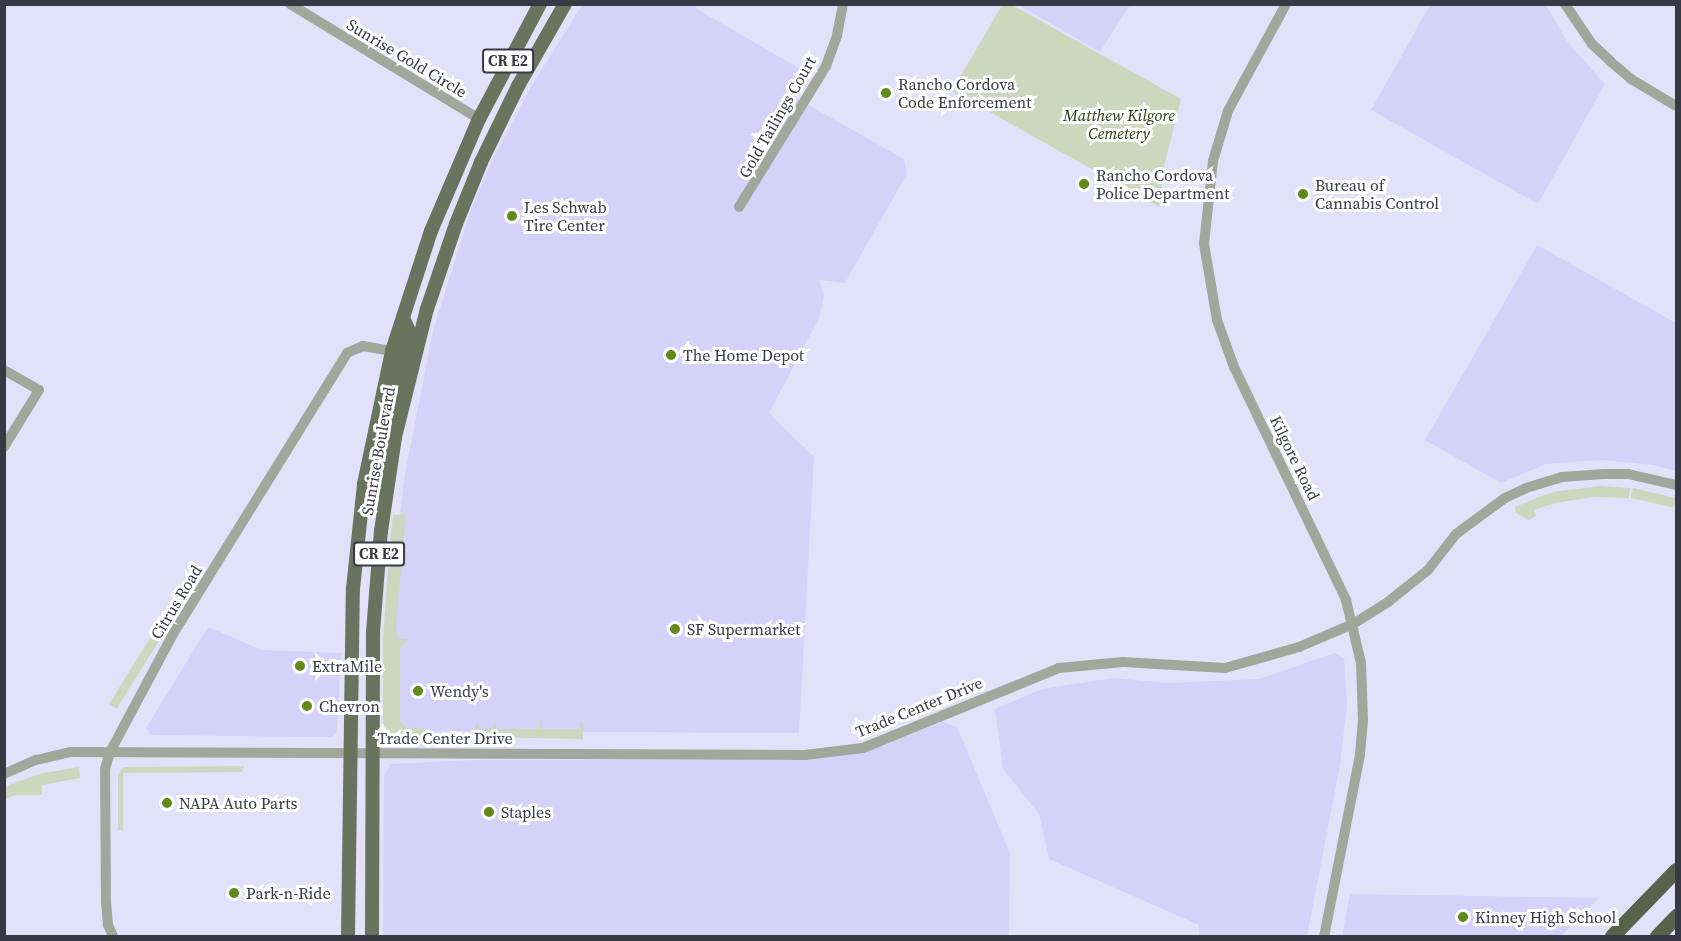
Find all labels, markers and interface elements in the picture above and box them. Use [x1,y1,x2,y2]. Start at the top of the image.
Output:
street label: Sunrise Gold Circle [344,15,470,101]
road number: CR E2 [481,49,535,73]
street label: Gold Tailings Court [734,53,820,181]
place label: Rancho Cordova Code Enforcement [898,74,1031,112]
marker: Rancho Cordova Code Enforcement [879,86,893,100]
park label: Matthew Kilgore Cemetery [1063,105,1175,143]
place label: Rancho Cordova Police Department [1096,165,1229,203]
place label: Bureau of Cannabis Control [1315,175,1439,213]
marker: Rancho Cordova Police Department [1077,177,1091,191]
marker: Bureau of Cannabis Control [1296,187,1310,201]
place label: Les Schwab Tire Center [524,197,607,235]
marker: Les Schwab Tire Center [505,209,519,223]
place label: The Home Depot [683,345,804,365]
marker: The Home Depot [664,348,678,362]
street label: Sunrise Boulevard [357,385,399,517]
street label: Kilgore Road [1266,413,1324,503]
road number: CR E2 [352,542,406,566]
street label: Citrus Road [146,561,206,643]
place label: SF Supermarket [687,619,800,639]
marker: SF Supermarket [668,622,682,636]
place label: ExtraMile [312,656,382,676]
marker: ExtraMile [293,659,307,673]
street label: Trade Center Drive [853,673,985,741]
place label: Wendy's [430,681,489,701]
marker: Wendy's [411,684,425,698]
place label: Chevron [319,696,380,716]
marker: Chevron [300,699,314,713]
street label: Trade Center Drive [377,728,513,748]
place label: NAPA Auto Parts [179,793,297,813]
marker: NAPA Auto Parts [160,796,174,810]
place label: Staples [501,802,551,822]
marker: Staples [482,805,496,819]
place label: Park-n-Ride [246,883,331,903]
marker: Park-n-Ride [227,886,241,900]
place label: Kinney High School [1475,907,1616,927]
marker: Kinney High School [1456,910,1470,924]

